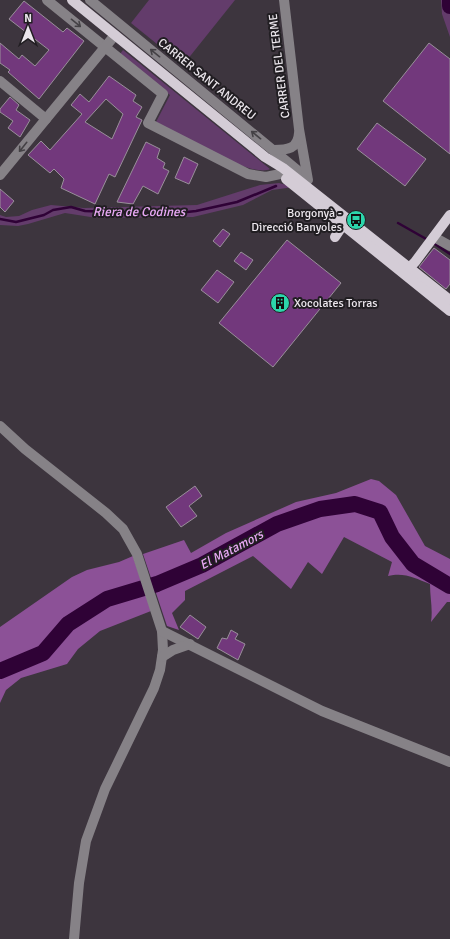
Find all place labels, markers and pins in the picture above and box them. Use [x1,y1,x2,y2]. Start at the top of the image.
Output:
place label: Borgonyà - Direcció Banyoles [251,206,342,235]
bus stop icon: Borgonyà - Direcció Banyoles [345,209,367,231]
building icon: Xocolates Torras [269,292,291,314]
place label: Xocolates Torras [294,296,378,311]

